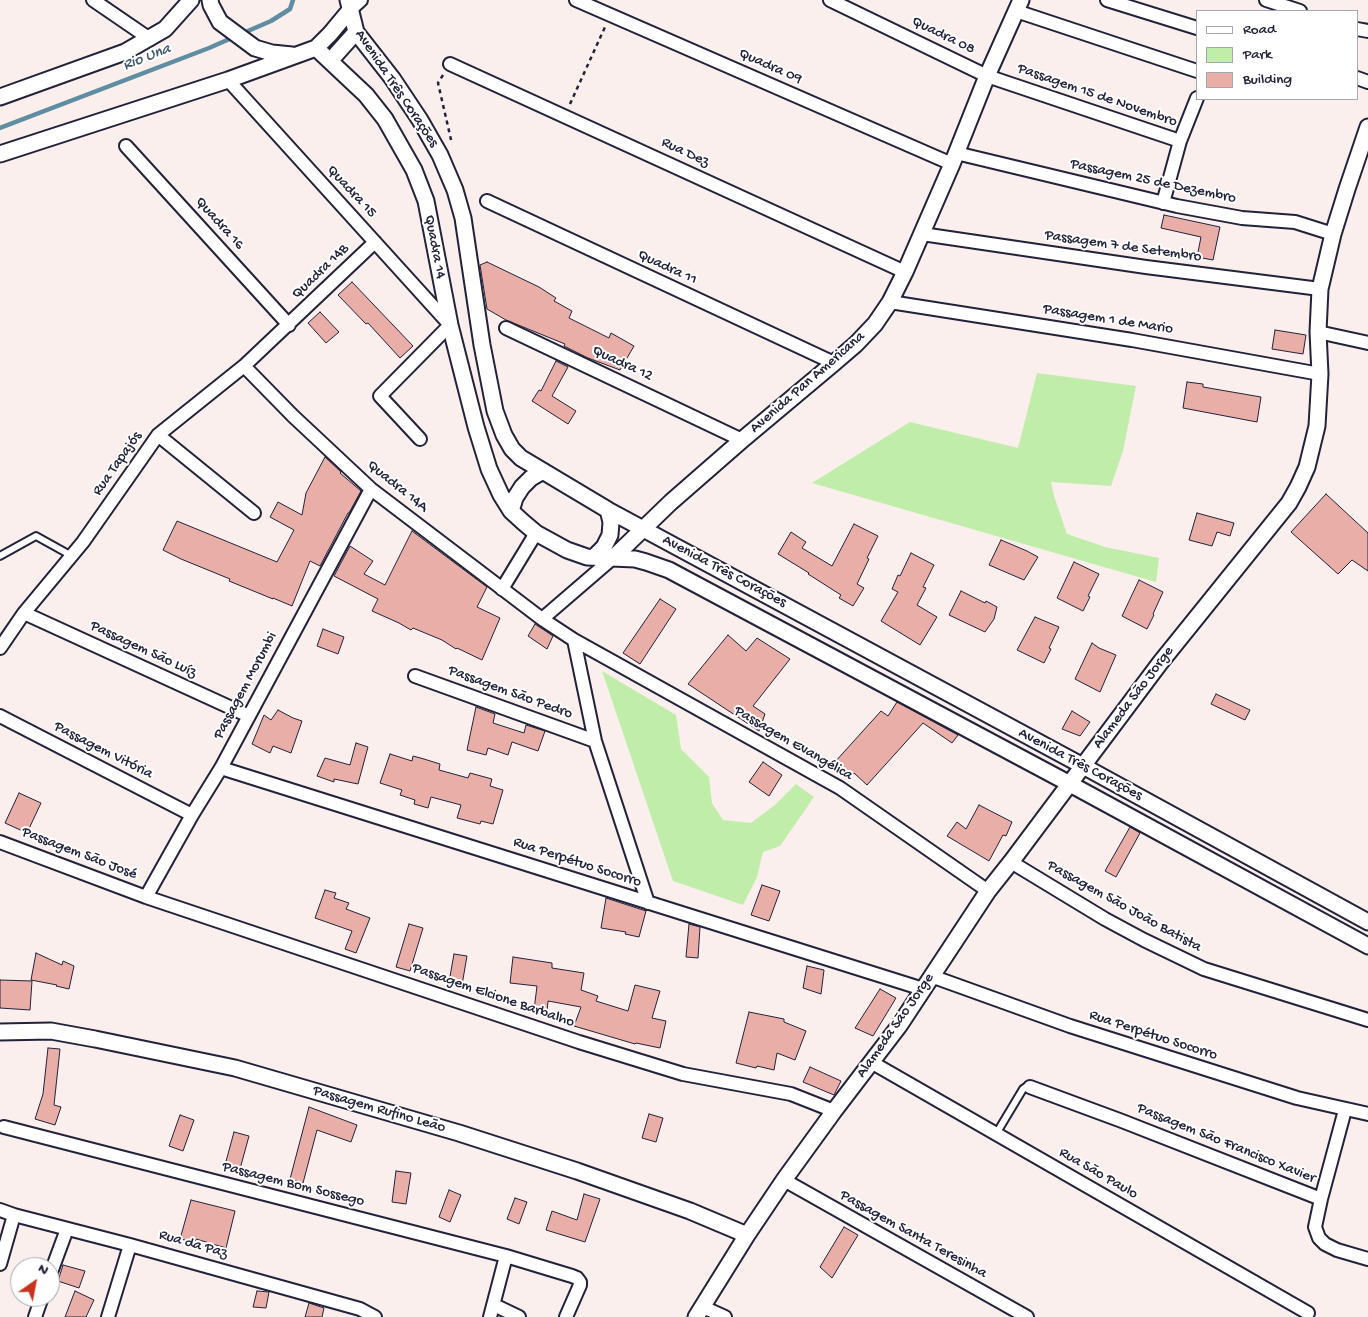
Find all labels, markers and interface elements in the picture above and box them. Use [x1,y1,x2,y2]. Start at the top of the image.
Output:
legend [1196,10,1358,100]
street label: Quadra 08 [908,13,978,59]
text: Road [1243,21,1276,39]
street label: Avenida Três Corações [350,27,442,151]
water label: Rio Una [120,40,174,76]
street label: Quadra 09 [736,45,804,89]
text: Park [1243,46,1272,64]
street label: Passagem 15 de Novembro [1015,60,1179,132]
text: Building [1243,71,1292,89]
street label: Rua Dez [658,134,712,172]
street label: Passagem 25 de Dezembro [1069,156,1237,208]
street label: Quadra 15 [322,162,380,222]
street label: Quadra 16 [191,194,247,254]
street label: Quadra 14 [419,214,449,280]
street label: Passagem 7 de Setembro [1043,227,1203,267]
street label: Quadra 14B [289,240,353,304]
street label: Quadra 11 [634,246,700,290]
street label: Passagem 1 de Mario [1042,301,1174,339]
street label: Avenida Pan Americana [747,328,869,438]
street label: Quadra 12 [589,342,655,386]
street label: Rua Tapajós [89,428,147,500]
street label: Quadra 14A [363,457,431,517]
street label: Avenida Três Corações [659,532,789,612]
street label: Passagem São Luíz [87,617,199,683]
street label: Passagem Morumbi [210,629,282,743]
street label: Alameda São Jorge [1090,643,1178,753]
street label: Passagem São Pedro [445,662,575,724]
street label: Passagem Evangélica [730,703,856,785]
street label: Passagem Vitória [50,718,156,784]
street label: Avenida Três Corações [1015,725,1145,805]
street label: Passagem São José [19,824,139,884]
street label: Rua Perpétuo Socorro [511,834,643,892]
street label: Passagem São João Batista [1044,857,1204,957]
street label: Passagem Elcione Barbalho [410,960,576,1032]
street label: Alameda São Jorge [853,970,939,1082]
street label: Rua Perpétuo Socorro [1087,1007,1219,1065]
street label: Passagem Rufino Leão [311,1082,447,1138]
street label: Passagem São Francisco Xavier [1134,1100,1318,1188]
street label: Rua São Paulo [1055,1144,1141,1204]
street label: Passagem Bom Sossego [220,1159,366,1211]
street label: Passagem Santa Teresinha [836,1187,990,1283]
street label: Rua da Paz [157,1227,229,1263]
north arrow [10,1257,60,1307]
text: N [34,1260,51,1279]

